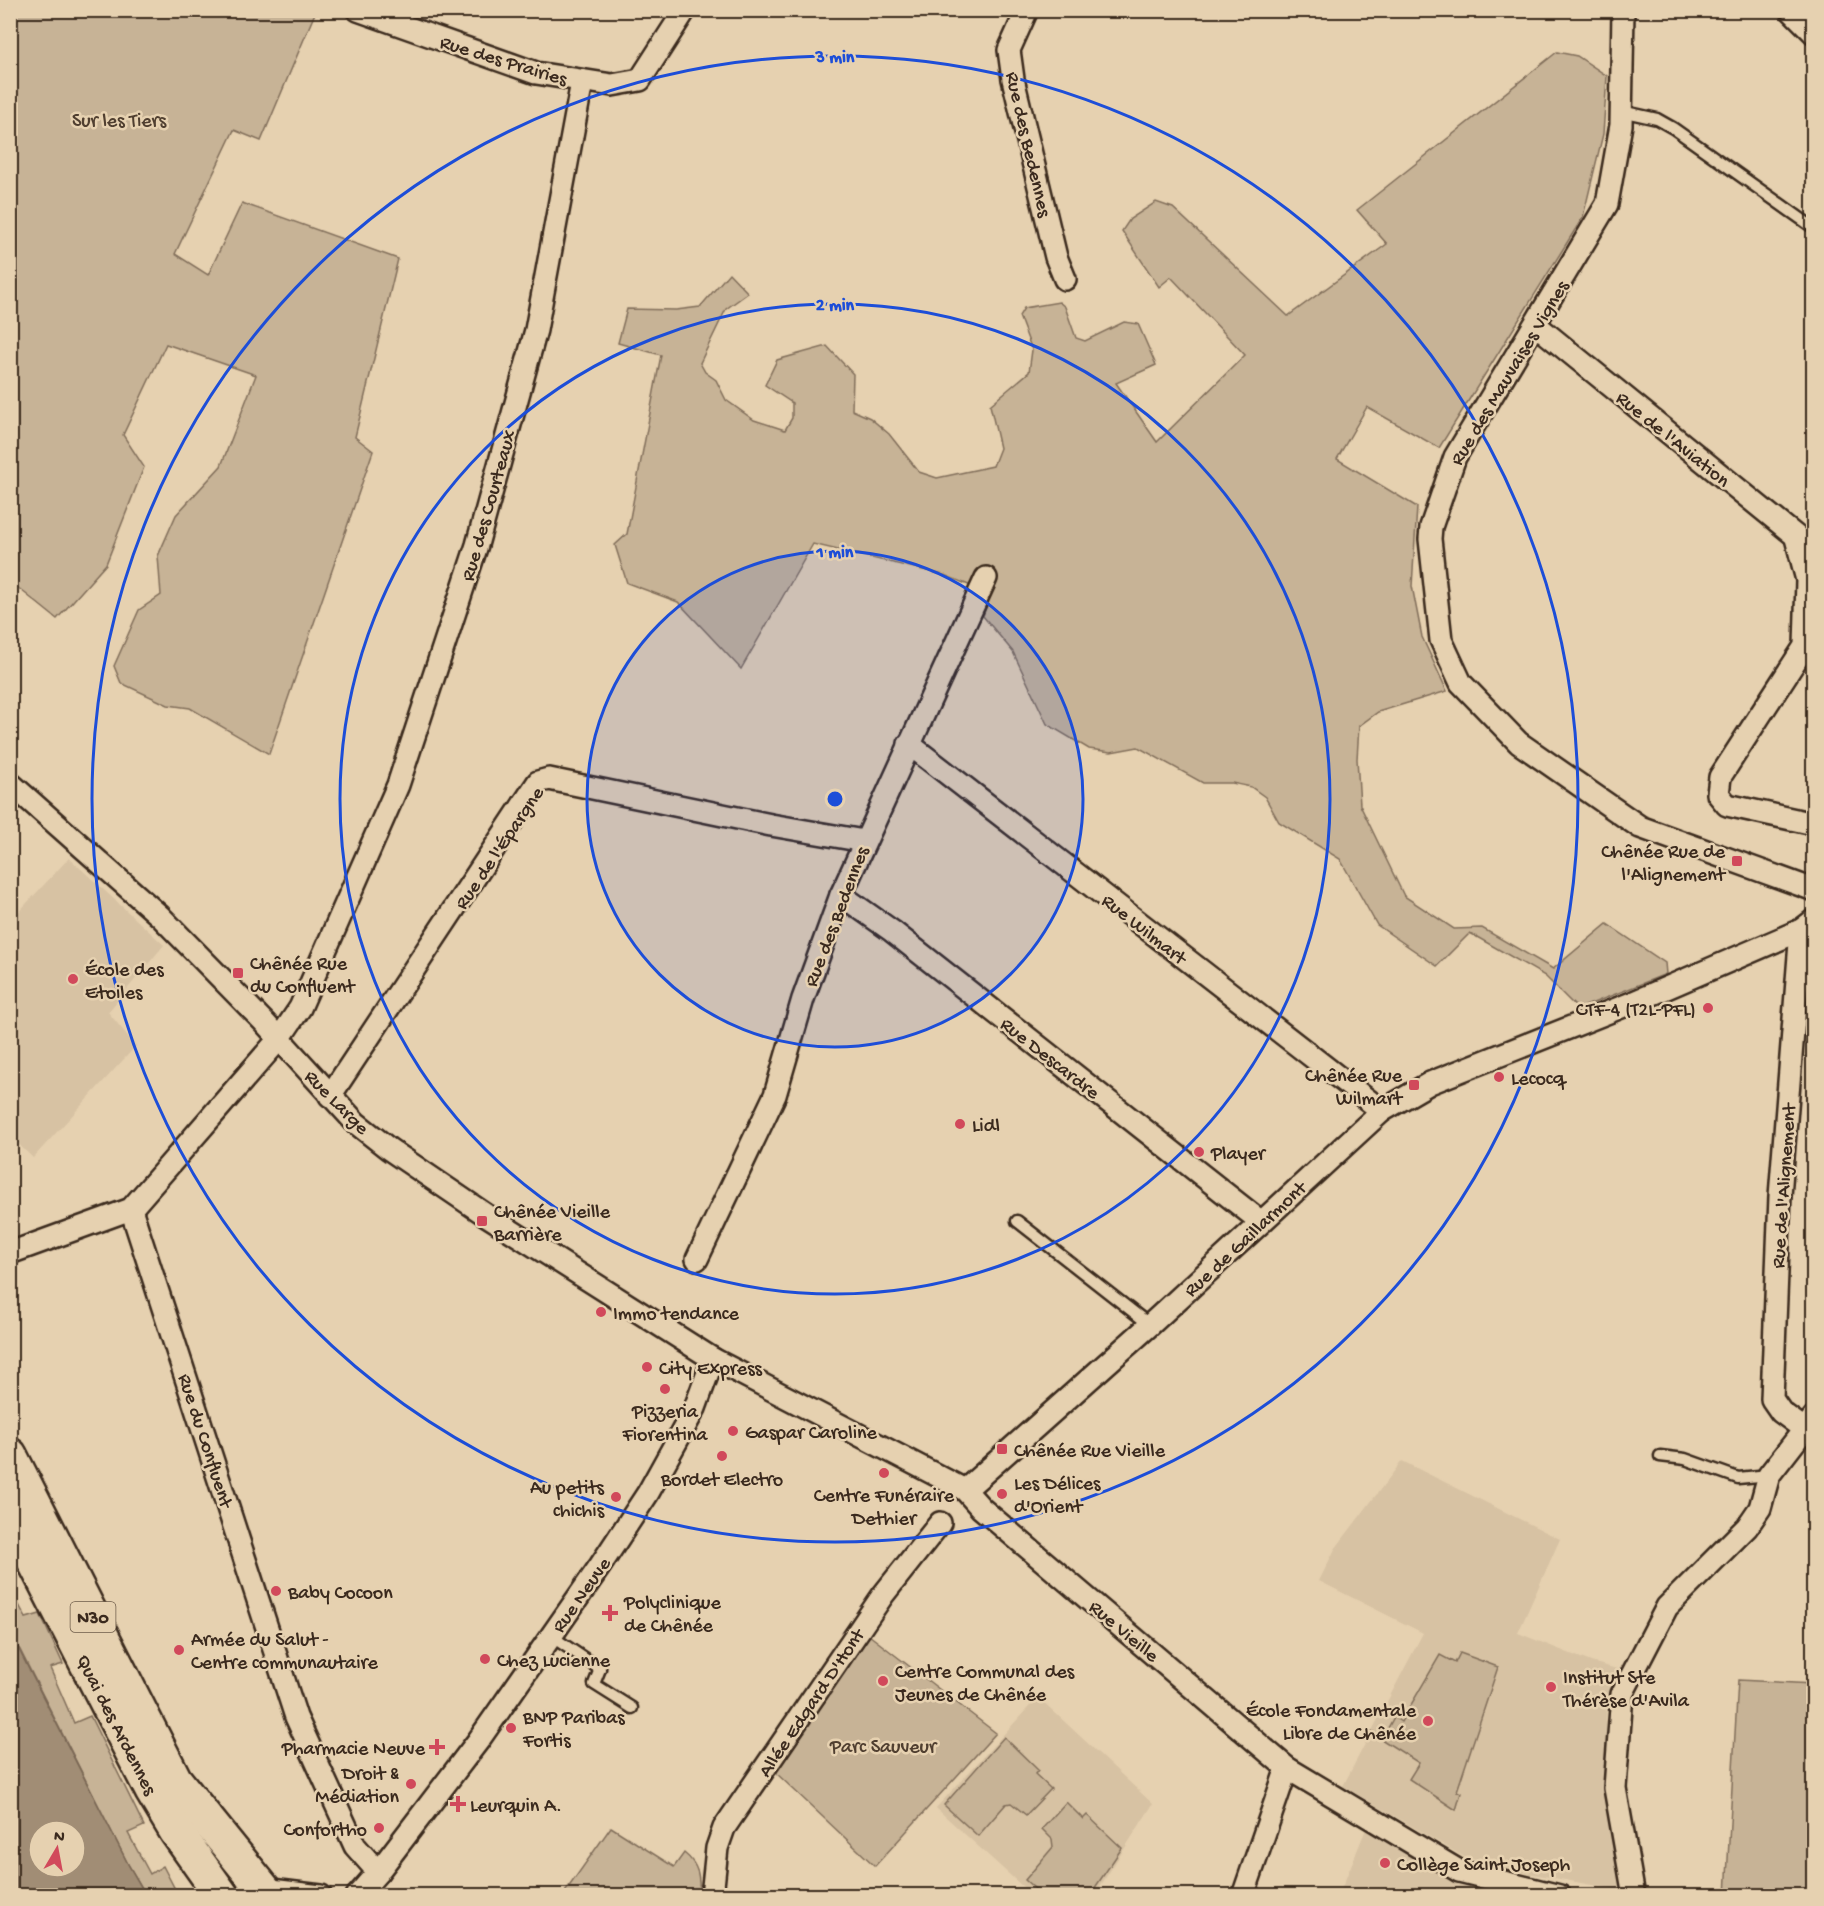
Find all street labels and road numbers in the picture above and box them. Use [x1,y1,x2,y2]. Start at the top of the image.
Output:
street label: Rue des Prairies [437,32,570,93]
street label: Rue des Bedennes [999,70,1055,220]
street label: Rue des Mauvaises Vignes [1447,277,1576,470]
street label: Rue de l'Aviation [1610,388,1734,494]
street label: Rue des Courteaux [458,427,523,584]
street label: Rue de l'Épargne [451,782,551,915]
street label: Rue des Bedennes [801,843,876,991]
street label: Rue Wilmart [1096,891,1191,972]
street label: Rue Descardre [995,1014,1104,1106]
street label: Rue Large [298,1066,373,1141]
street label: Rue de l'Alignement [1768,1101,1803,1269]
street label: Rue de Gaillarmont [1180,1177,1314,1303]
street label: Rue du Confluent [171,1371,237,1513]
street label: Rue Neuve [549,1553,618,1638]
street label: Rue Vieille [1083,1597,1163,1669]
road number: N30 [70,1602,116,1632]
street label: Allée Edgard D'Hont [755,1624,872,1782]
street label: Quai des Ardennes [70,1651,161,1800]

